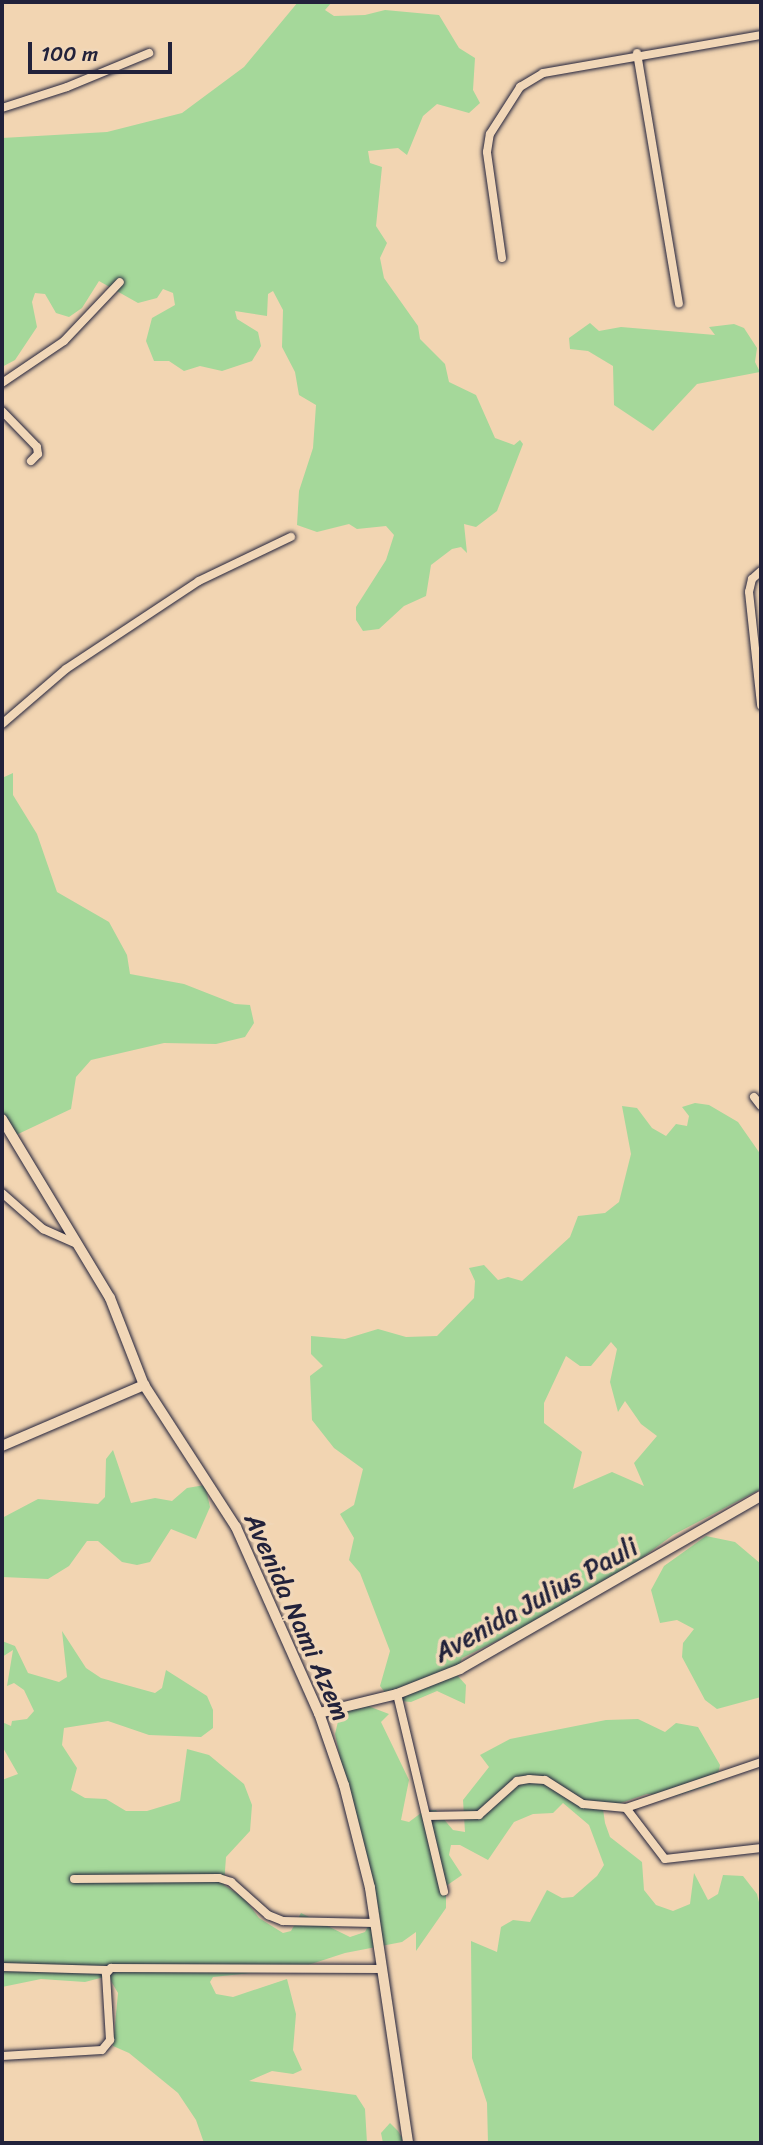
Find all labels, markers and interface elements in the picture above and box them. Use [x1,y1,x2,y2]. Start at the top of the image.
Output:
scale bar [32,28,175,72]
text: 100 m [41,35,98,73]
street label: Avenida Nami Azem [237,1508,357,1726]
street label: Avenida Julius Pauli [429,1531,643,1669]

